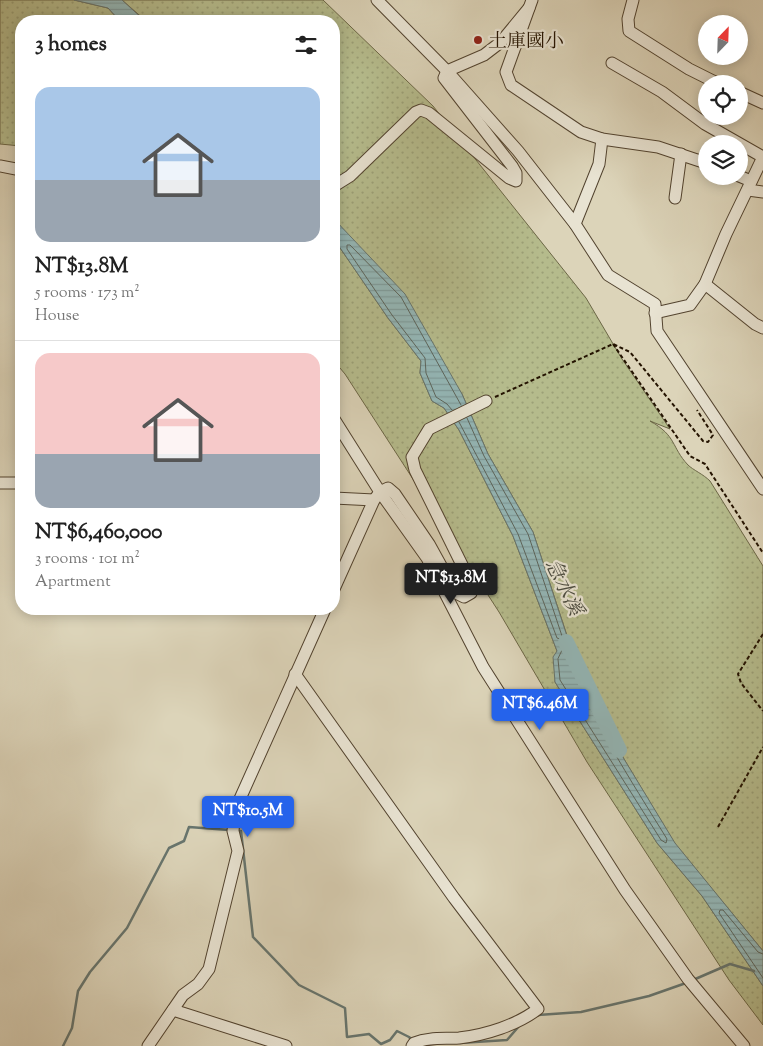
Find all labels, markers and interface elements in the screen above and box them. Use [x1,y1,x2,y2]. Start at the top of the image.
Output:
north arrow [698,15,748,65]
map controls [698,15,748,185]
place label: 土庫國小 [488,29,564,56]
text: 3 homes [35,30,107,60]
icon: filters [292,31,320,59]
marker: 土庫國小 [472,34,484,46]
button: locate [698,75,748,125]
icon: home [133,120,223,210]
button: layers [698,135,748,185]
text: NT$13.8M [35,252,128,282]
text: 5 rooms · 173 m² [35,282,140,305]
text: House [35,305,79,328]
icon: home [133,385,223,475]
text: NT$6,460,000 [35,518,162,548]
text: 3 rooms · 101 m² [35,548,140,571]
water label: 急水溪 [537,555,590,623]
pin: NT$13.8M [399,562,503,605]
text: NT$13.8M [415,567,487,590]
text: Apartment [35,571,111,594]
pin: NT$6.46M [488,688,592,731]
text: NT$6.46M [503,693,577,716]
pin: NT$10.5M [196,796,300,838]
text: NT$10.5M [213,800,283,823]

